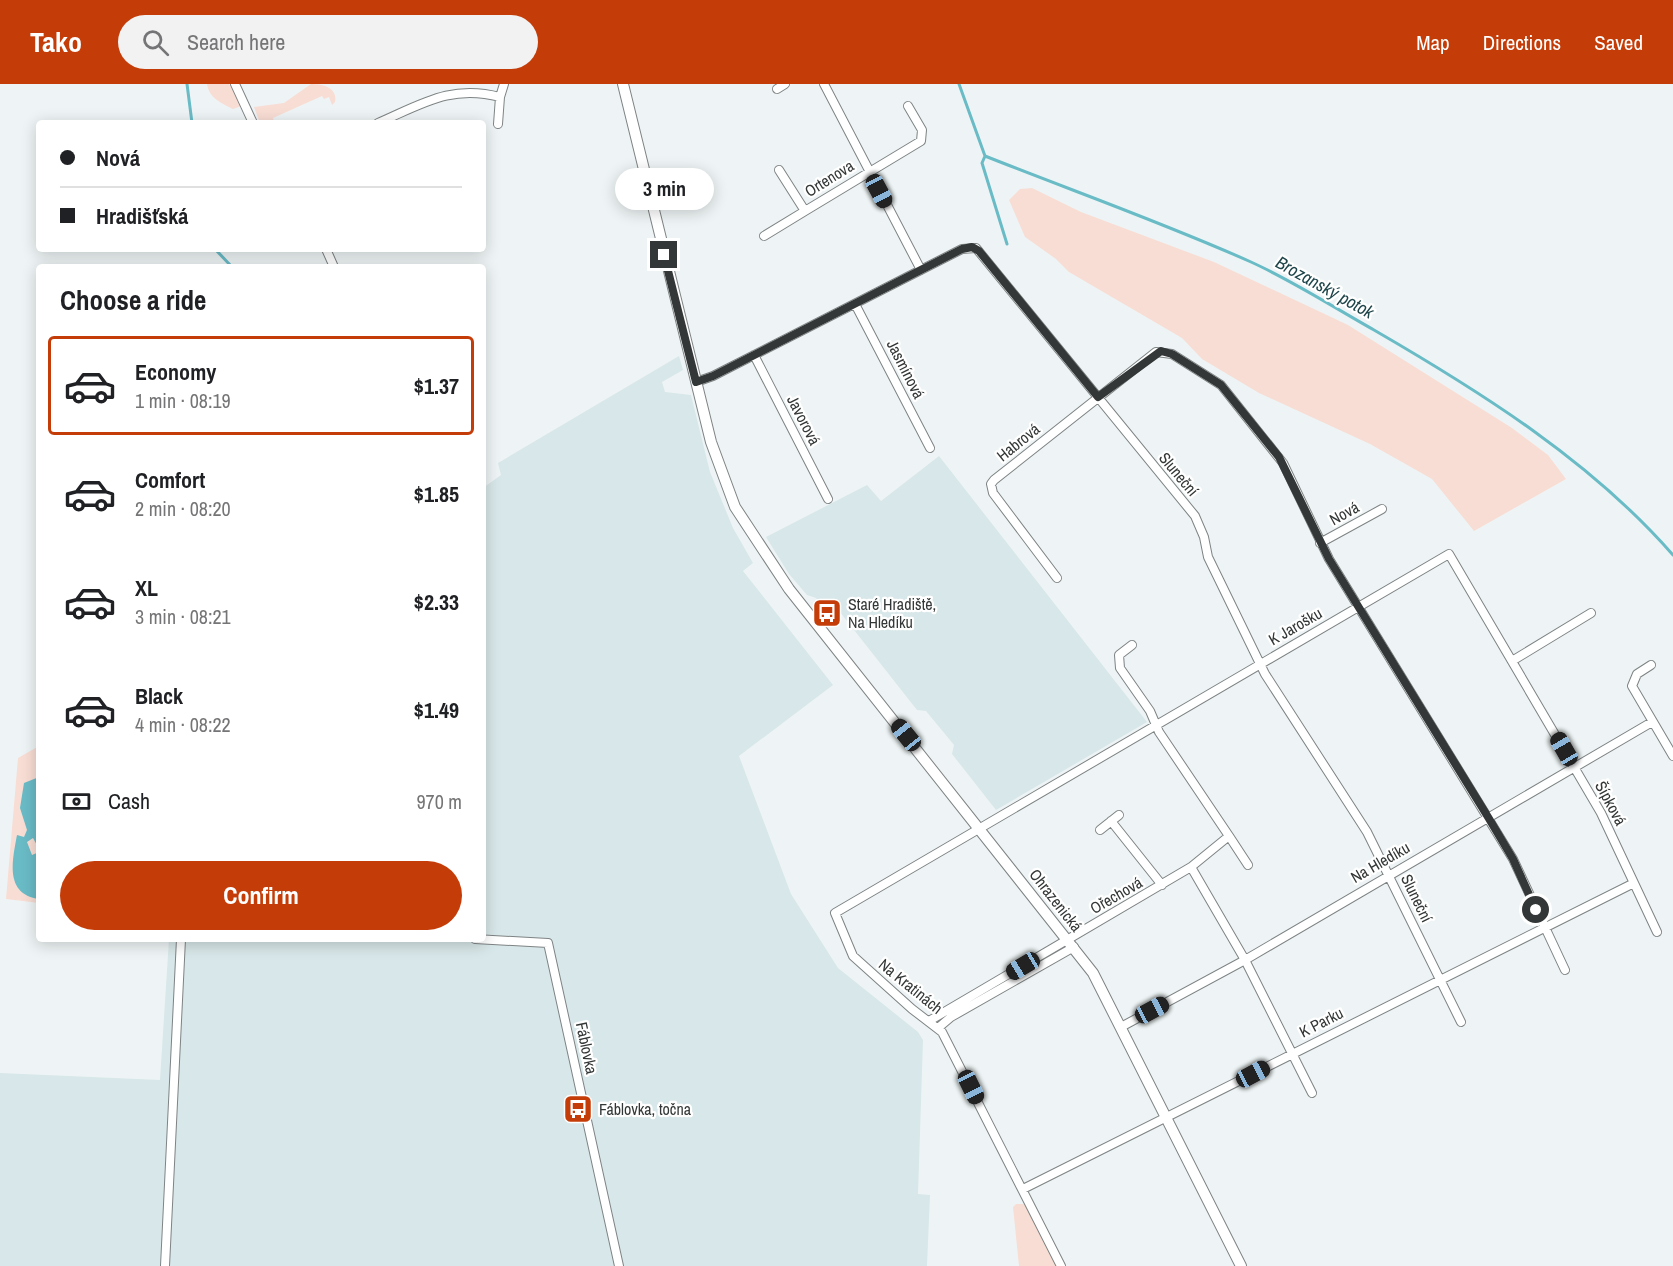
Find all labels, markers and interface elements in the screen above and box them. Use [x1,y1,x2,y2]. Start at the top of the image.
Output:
search box [118,15,538,69]
text: Tako [30,23,82,61]
icon: search [139,26,172,59]
text: Search here [187,27,285,57]
text: Map [1416,28,1450,57]
text: Directions [1483,28,1561,57]
text: Saved [1594,28,1643,57]
text: Nová [96,143,140,173]
street label: Ortenova [800,154,858,202]
callout: 3 min [614,168,714,210]
car [863,171,895,211]
text: 3 min [643,175,686,202]
text: Hradišťská [96,201,188,231]
route end [650,241,677,268]
water label: Brozanský potok [1271,250,1379,325]
text: Choose a ride [60,282,206,318]
street label: Jasmínová [882,336,931,403]
text: Economy [135,357,216,387]
icon: car [63,359,117,413]
text: $1.37 [414,371,459,401]
text: 1 min · 08:19 [135,387,231,414]
street label: Javorová [782,391,826,449]
street label: Habrová [992,417,1045,466]
street label: Sluneční [1154,447,1204,501]
text: Comfort [135,465,205,495]
icon: car [63,467,117,521]
text: $1.85 [414,479,459,509]
text: 2 min · 08:20 [135,495,231,522]
street label: Nová [1325,496,1363,530]
text: XL [135,573,158,603]
icon: car [63,575,117,629]
text: $2.33 [414,587,459,617]
place label: Staré Hradiště, Na Hledíku [848,593,936,633]
bus stop icon: Staré Hradiště, Na Hledíku [811,597,843,629]
street label: K Jarošku [1264,602,1326,650]
text: 3 min · 08:21 [135,603,231,630]
text: Black [135,681,183,711]
icon: car [63,683,117,737]
text: $1.49 [414,695,459,725]
text: 4 min · 08:22 [135,711,231,738]
car [888,715,924,755]
car [1547,729,1581,769]
street label: Šípková [1590,777,1632,830]
icon: cash [60,785,93,818]
text: Cash [108,786,150,816]
text: 970 m [416,788,462,815]
street label: Na Hledíku [1346,836,1414,888]
button: Confirm [60,861,462,930]
street label: Ohrazenická [1024,864,1088,937]
street label: Sluneční [1396,870,1438,926]
street label: Ořechová [1086,871,1147,919]
route start [1522,896,1549,923]
car [1003,949,1043,983]
street label: Na Kratinách [874,953,948,1019]
car [1132,994,1172,1026]
street label: K Parku [1295,1002,1347,1042]
street label: Fáblovka [571,1020,603,1077]
car [1233,1058,1273,1090]
car [955,1067,987,1107]
bus stop icon: Fáblovka, točna [562,1093,594,1125]
place label: Fáblovka, točna [599,1098,692,1120]

